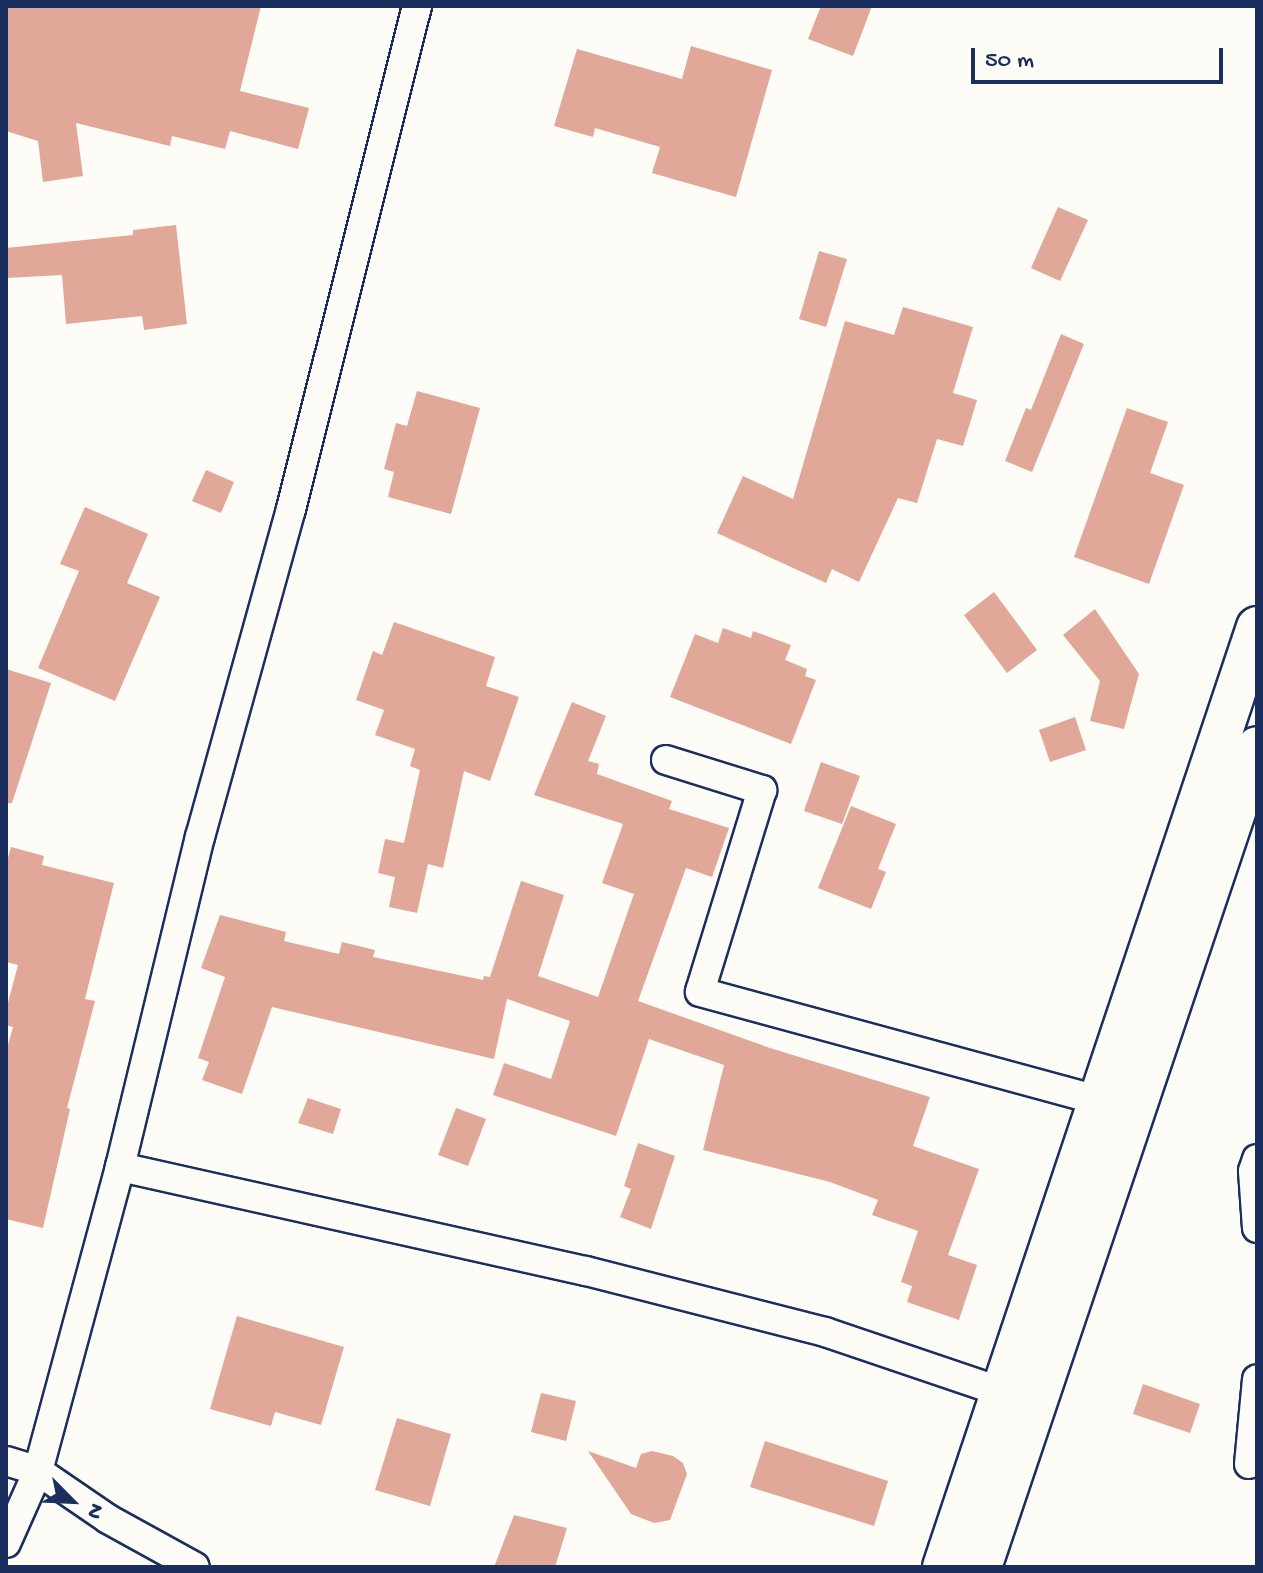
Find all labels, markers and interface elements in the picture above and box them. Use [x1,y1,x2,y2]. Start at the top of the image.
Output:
scale bar [975,32,1227,82]
text: 50 m [985,47,1034,76]
north arrow [32,1461,112,1541]
text: N [79,1499,109,1523]

